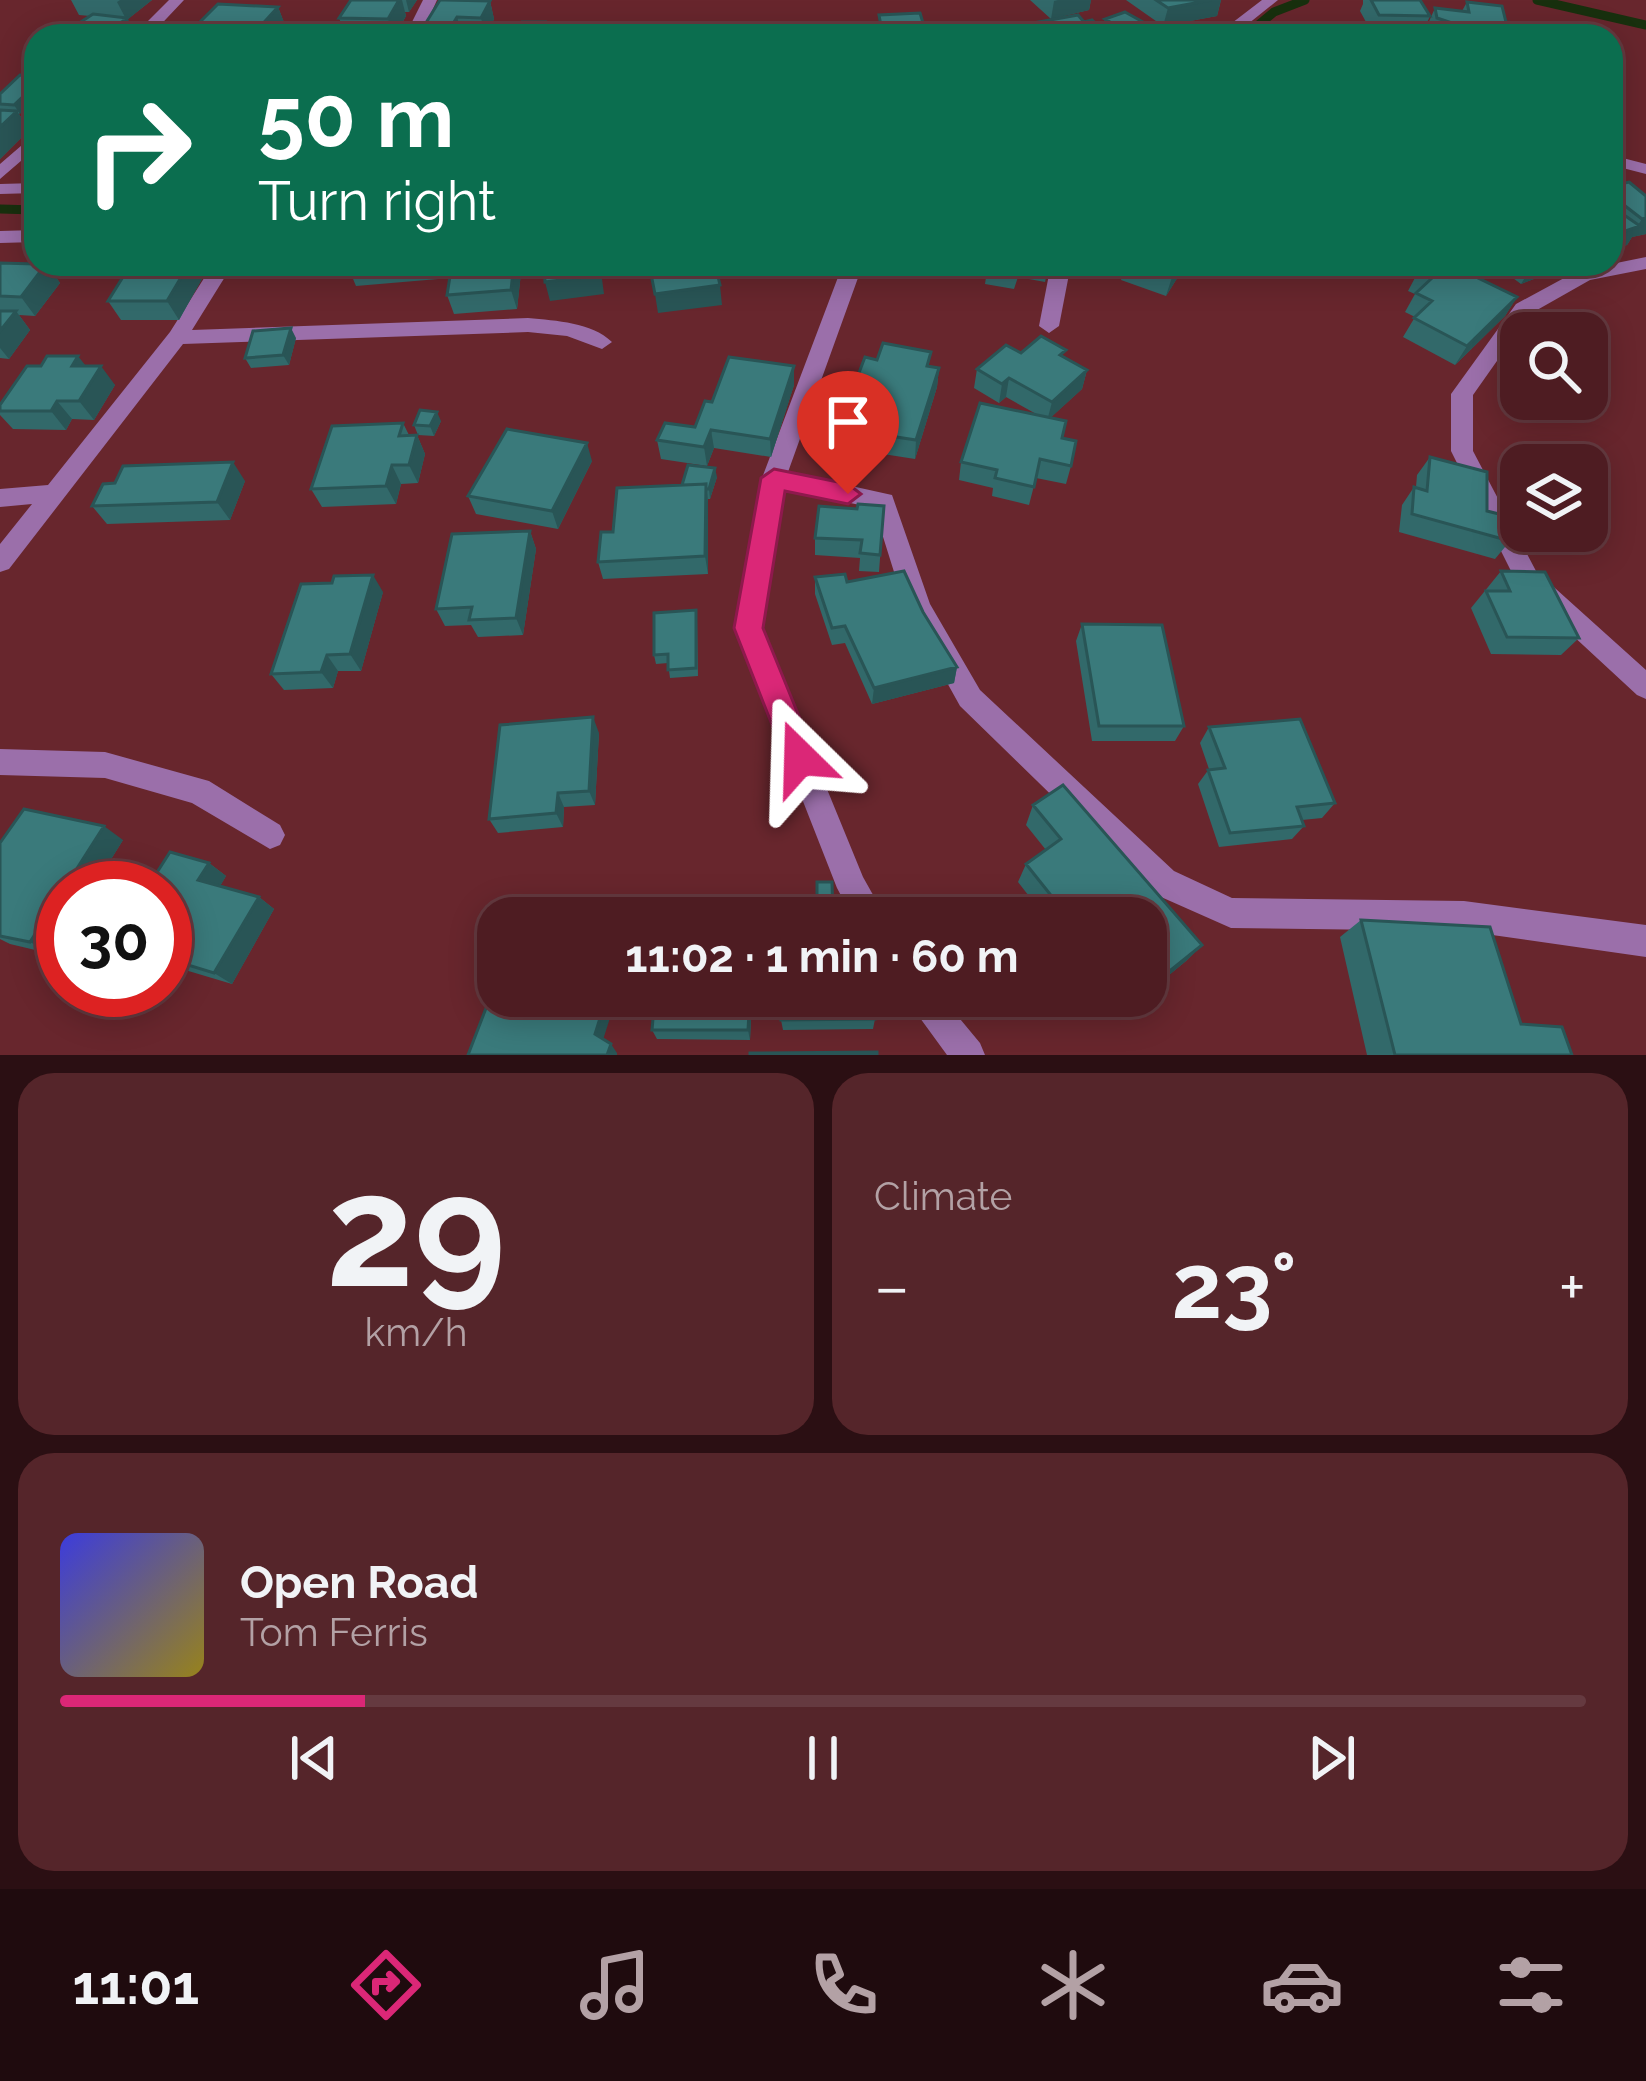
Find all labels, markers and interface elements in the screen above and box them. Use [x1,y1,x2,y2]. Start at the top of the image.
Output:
text: 50 m [258,68,454,167]
icon: right [60,72,216,228]
text: Turn right [258,169,496,233]
map controls [1500,312,1608,552]
button: search [1500,312,1608,420]
pin [797,371,899,494]
icon: arrive [815,389,881,455]
button: layers [1500,444,1608,552]
position arrow [737,695,863,821]
speed limit sign: 30 [36,861,192,1017]
text: 11:02 · 1 min · 60 m [625,930,1019,983]
text: 29 [326,1139,506,1323]
text: Climate [874,1173,1012,1219]
text: 23° [1172,1233,1297,1339]
text: − [874,1248,910,1325]
text: + [1559,1248,1586,1325]
text: km/h [365,1309,467,1355]
text: Open Road [240,1556,479,1609]
text: Tom Ferris [240,1609,428,1655]
icon: previous [281,1725,347,1791]
icon: pause [790,1725,856,1791]
icon: next [1299,1725,1365,1791]
icon: directions [344,1943,428,2027]
icon: music [573,1943,657,2027]
icon: phone [802,1943,886,2027]
icon: climate [1031,1943,1115,2027]
icon: car [1260,1943,1344,2027]
icon: filters [1489,1943,1573,2027]
text: 11:01 [73,1953,199,2017]

